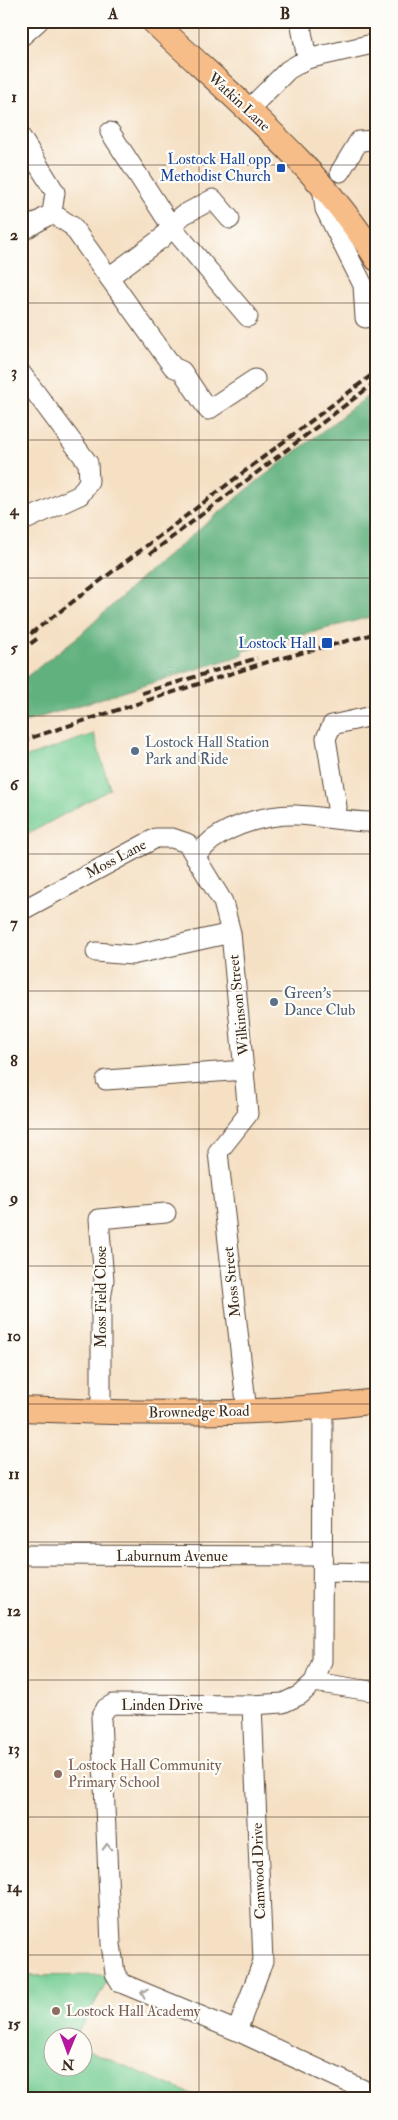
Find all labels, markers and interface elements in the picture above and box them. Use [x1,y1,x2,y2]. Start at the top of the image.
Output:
text: A [107,4,119,24]
text: B [280,4,290,24]
street label: Watkin Lane [203,68,274,136]
text: 1 [11,87,17,107]
place label: Lostock Hall opp Methodist Church [160,150,271,186]
marker: Lostock Hall opp Methodist Church [275,162,287,174]
text: 2 [10,225,18,245]
text: 3 [11,362,17,382]
text: 4 [9,500,20,520]
place label: Lostock Hall [238,634,316,653]
marker: Lostock Hall [320,636,334,650]
text: 5 [10,638,18,658]
place label: Lostock Hall Station Park and Ride [145,733,269,769]
marker: Lostock Hall Station Park and Ride [129,745,141,757]
text: 6 [10,775,20,795]
street label: Moss Lane [82,835,150,883]
text: 7 [10,913,18,933]
street label: Wilkinson Street [224,953,254,1057]
place label: Green's Dance Club [284,984,355,1020]
marker: Green's Dance Club [268,996,280,1008]
text: 8 [10,1051,18,1071]
text: 9 [8,1188,18,1208]
street label: Moss Field Close [92,1246,111,1348]
street label: Moss Street [219,1246,245,1318]
text: 10 [7,1326,21,1346]
street label: Brownedge Road [148,1402,250,1422]
text: 11 [8,1464,20,1484]
street label: Laburnum Avenue [116,1547,228,1566]
text: 12 [7,1601,21,1621]
street label: Linden Drive [121,1696,203,1715]
text: 13 [8,1739,20,1759]
place label: Lostock Hall Community Primary School [68,1756,222,1792]
marker: Lostock Hall Community Primary School [52,1768,64,1780]
street label: Camwood Drive [248,1822,270,1920]
one-way arrow [101,1843,112,1851]
text: 14 [7,1877,23,1897]
one-way arrow [140,1988,149,1999]
place label: Lostock Hall Academy [66,2002,201,2021]
marker: Lostock Hall Academy [50,2005,62,2017]
text: 15 [8,2014,21,2034]
north arrow [42,2028,92,2078]
text: N [61,2056,75,2073]

